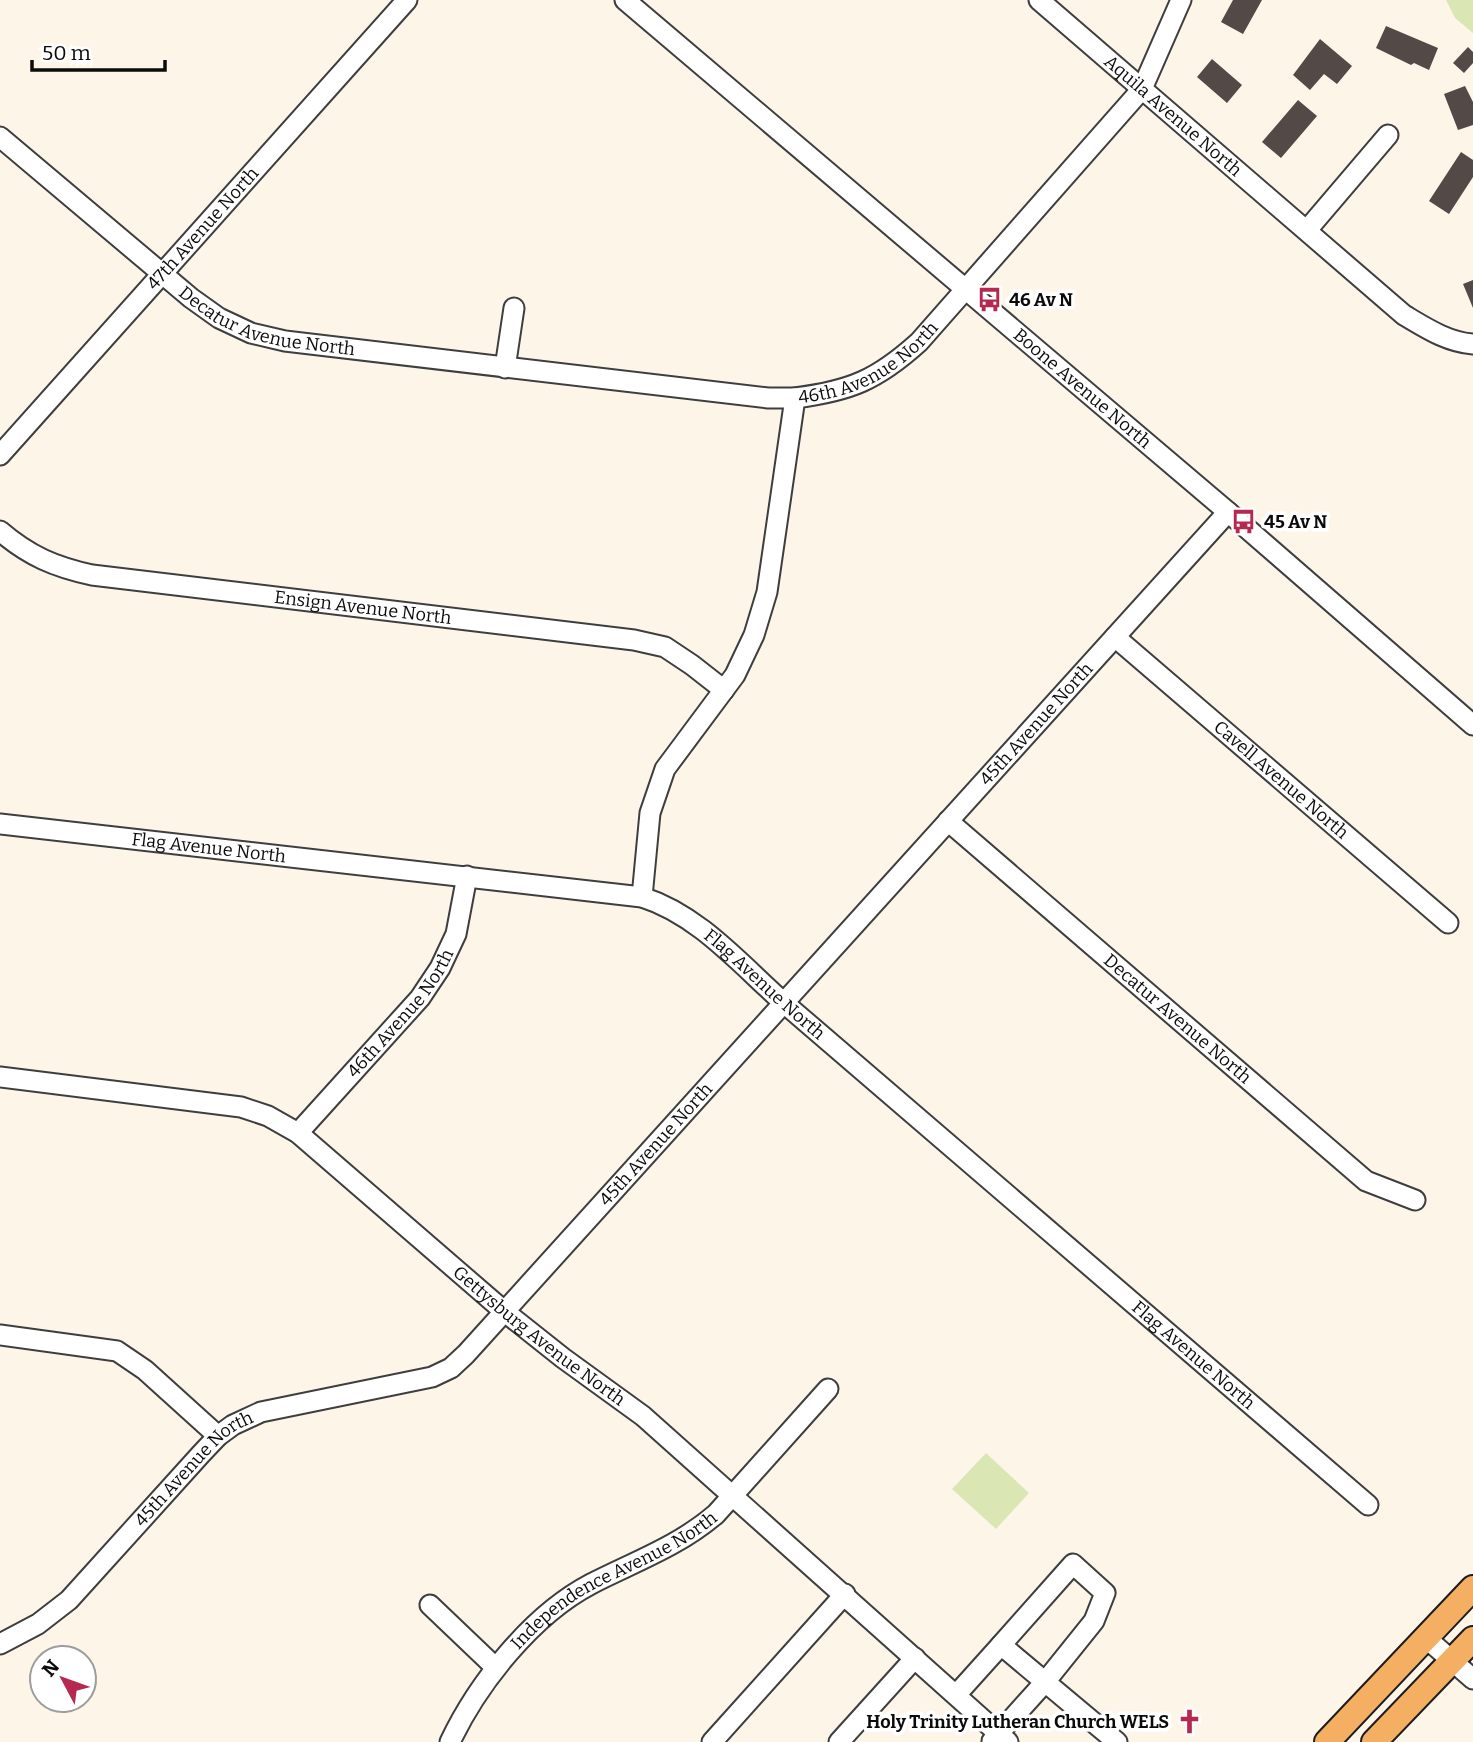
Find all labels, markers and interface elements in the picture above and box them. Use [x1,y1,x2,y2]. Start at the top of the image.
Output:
scale bar [32,28,164,72]
text: 50 m [42,40,91,66]
street label: Aquila Avenue North [1100,50,1246,181]
street label: 47th Avenue North [142,162,263,294]
street label: Decatur Avenue North [174,281,356,360]
bus stop icon: 46 Av N [975,286,1003,314]
place label: 46 Av N [1009,289,1073,311]
street label: 46th Avenue North [797,317,943,408]
street label: Boone Avenue North [1009,324,1156,453]
bus stop icon: 45 Av N [1230,508,1258,536]
place label: 45 Av N [1264,511,1327,533]
street label: Ensign Avenue North [273,586,453,629]
street label: 45th Avenue North [975,658,1097,790]
street label: Cavell Avenue North [1209,716,1353,844]
street label: Flag Avenue North [130,828,287,867]
street label: Flag Avenue North [700,924,830,1044]
street label: 46th Avenue North [342,946,458,1082]
street label: Decatur Avenue North [1099,949,1256,1088]
street label: 45th Avenue North [594,1078,717,1210]
street label: Gettysburg Avenue North [449,1261,630,1410]
street label: Flag Avenue North [1128,1296,1260,1414]
street label: 45th Avenue North [130,1406,256,1531]
street label: Independence Avenue North [506,1507,721,1654]
north arrow [28,1644,98,1714]
text: N [37,1655,64,1681]
church icon: Holy Trinity Lutheran Church WELS [1175,1708,1203,1736]
place label: Holy Trinity Lutheran Church WELS [866,1711,1169,1733]

